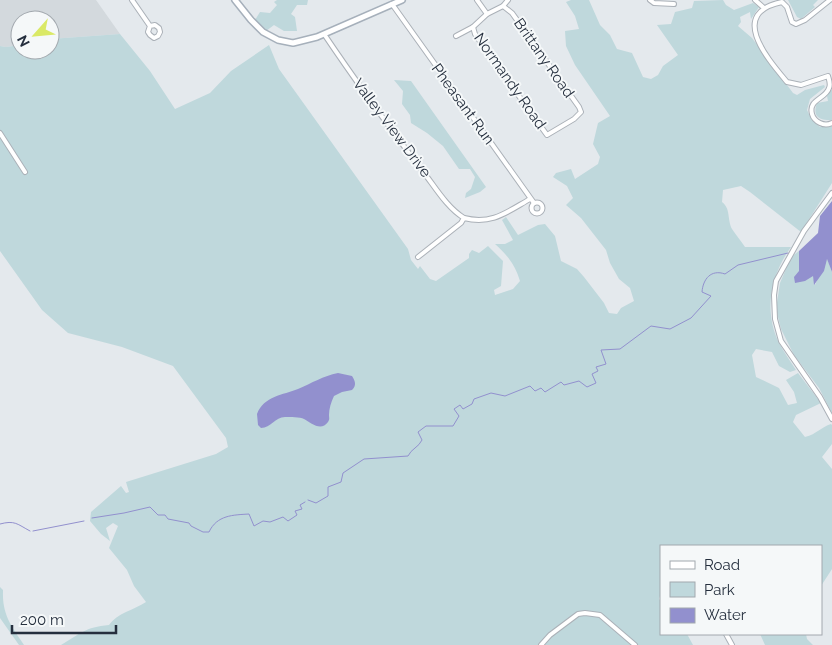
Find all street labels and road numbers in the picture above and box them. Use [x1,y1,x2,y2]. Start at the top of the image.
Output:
street label: Brittany Road [510,15,578,101]
street label: Normandy Road [470,29,550,133]
street label: Pheasant Run [428,60,498,148]
street label: Valley View Drive [349,75,435,181]

